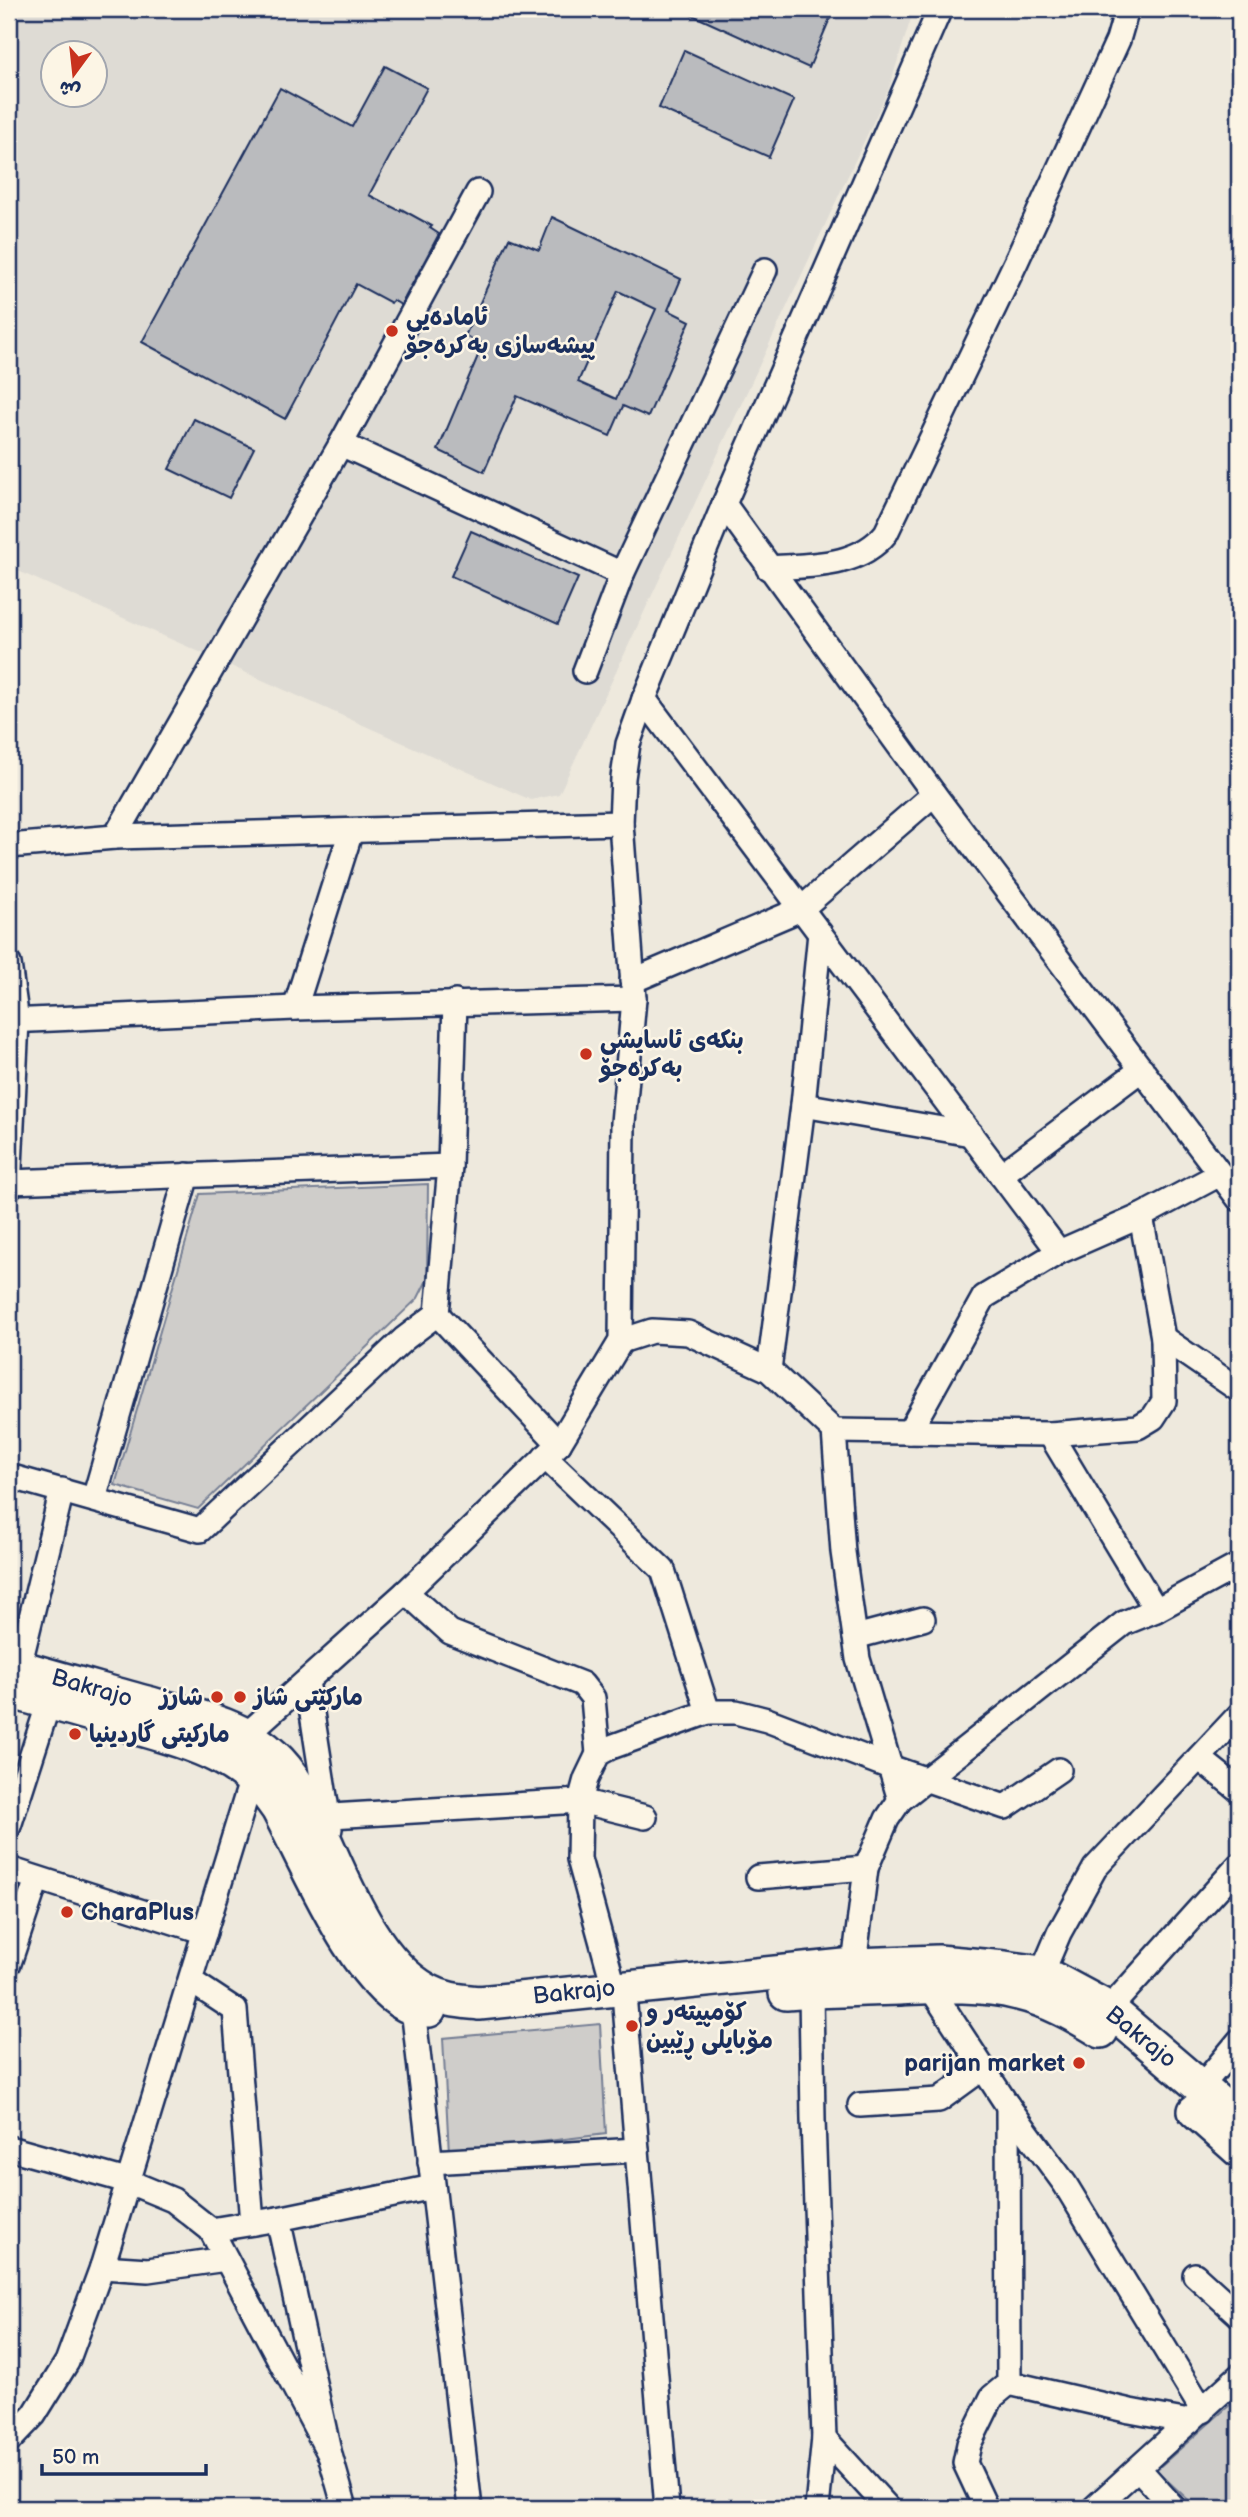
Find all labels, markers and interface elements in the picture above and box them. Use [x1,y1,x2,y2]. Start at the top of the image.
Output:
north arrow [38,38,108,108]
text: ش [57,75,83,103]
place label: ئامادەیی پیشەسازی بەکرەجۆ [404,303,595,360]
marker: ئامادەیی پیشەسازی بەکرەجۆ [384,323,400,339]
place label: بنکەی ئاسایشی بەکرەجۆ [598,1026,744,1083]
marker: بنکەی ئاسایشی بەکرەجۆ [578,1046,594,1062]
street label: Bakrajo [48,1663,136,1713]
place label: شارز [158,1683,203,1712]
place label: مارکێتی شاز [252,1683,363,1712]
marker: شارز [209,1689,225,1705]
marker: مارکێتی شاز [232,1689,248,1705]
place label: مارکیتی گاردینیا [89,1719,230,1749]
marker: مارکیتی گاردینیا [67,1726,83,1742]
place label: CharaPlus [81,1898,194,1927]
marker: CharaPlus [59,1904,75,1920]
street label: Bakrajo [531,1973,617,2011]
place label: کۆمپیتەر و مۆبایلی ڕێبین [644,1998,773,2060]
street label: Bakrajo [1100,2000,1182,2074]
marker: کۆمپیتەر و مۆبایلی ڕێبین [624,2018,640,2034]
place label: parijan market [904,2049,1065,2078]
marker: parijan market [1071,2055,1087,2071]
scale bar [42,2433,206,2477]
text: 50 m [52,2445,99,2470]

